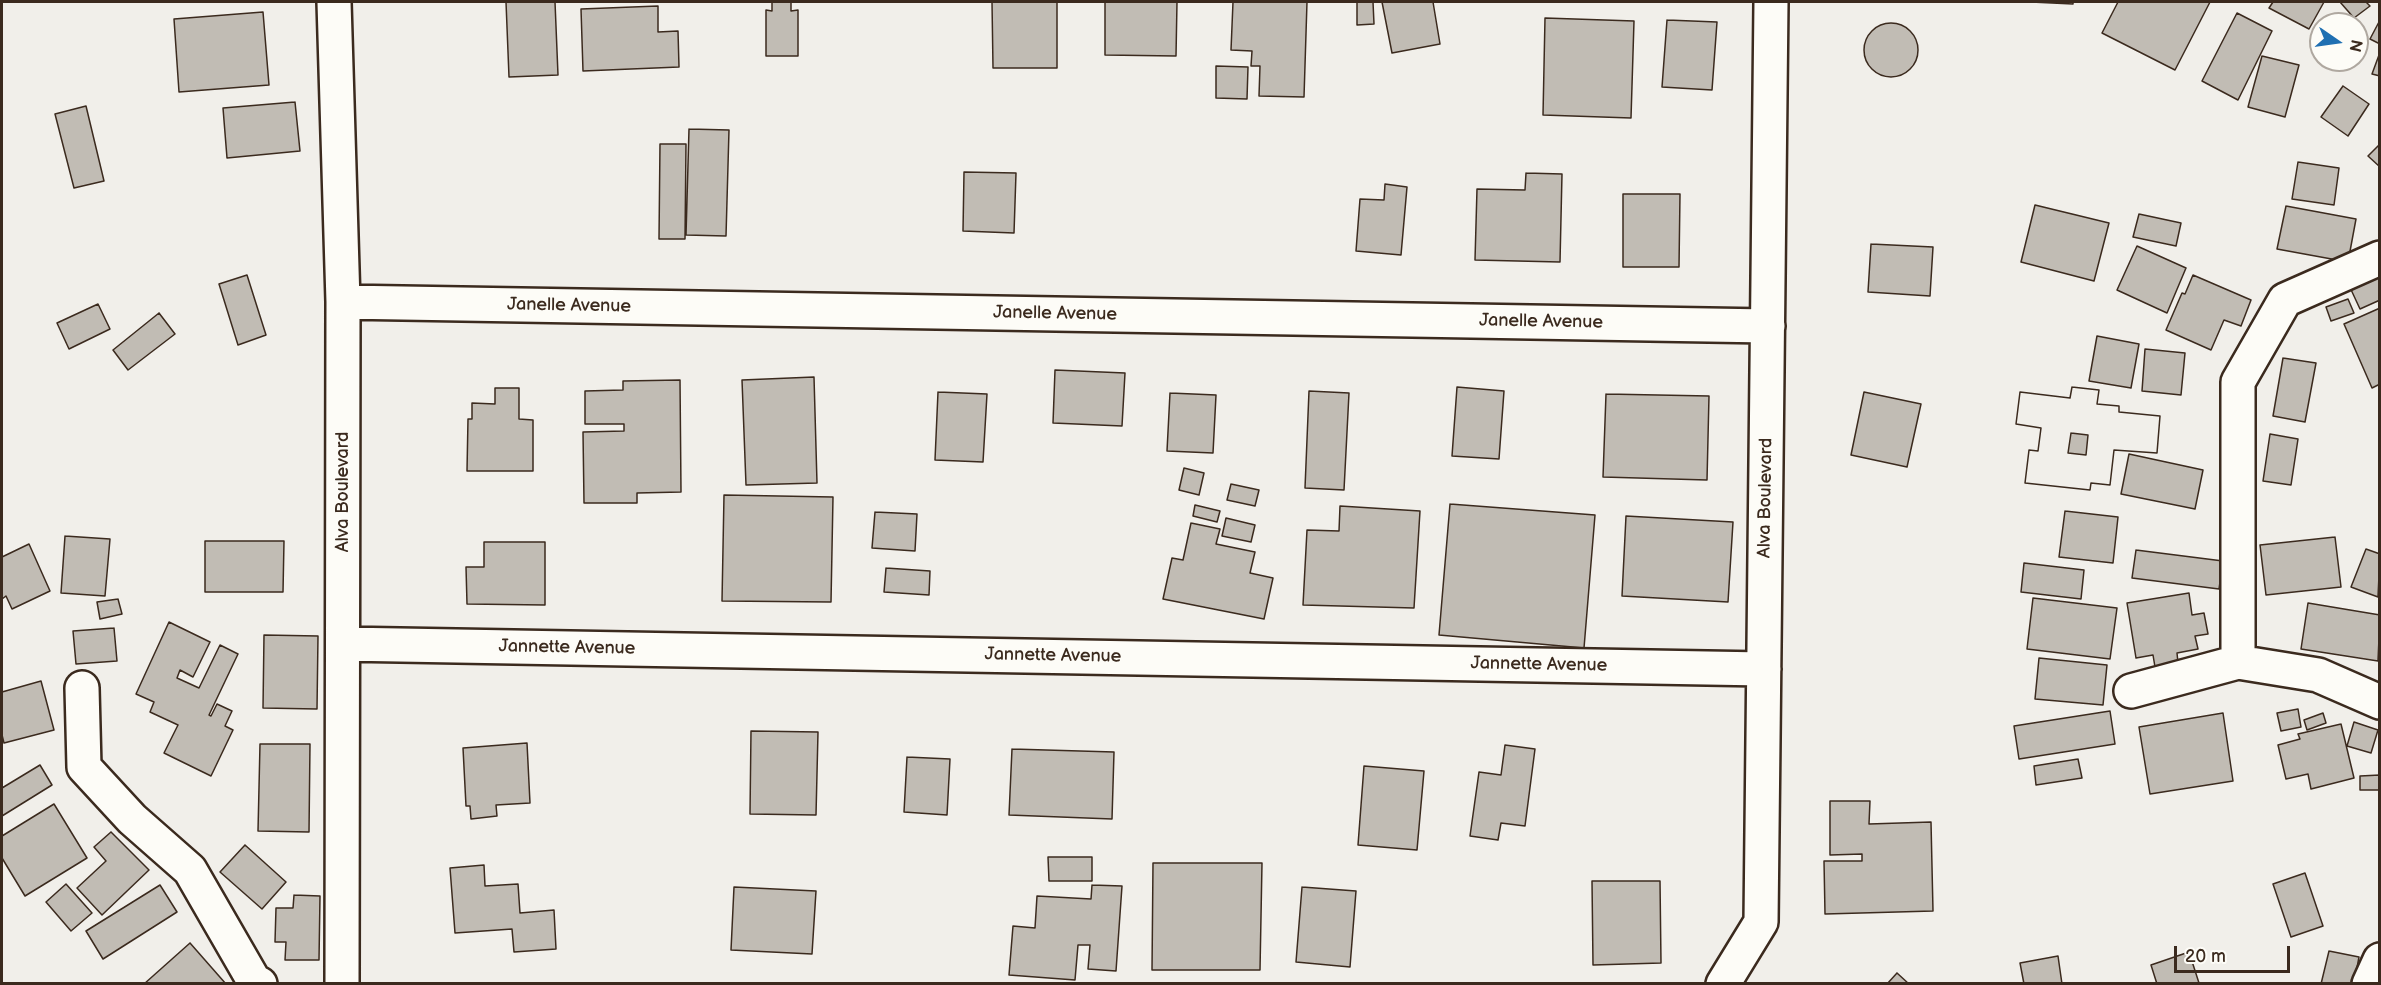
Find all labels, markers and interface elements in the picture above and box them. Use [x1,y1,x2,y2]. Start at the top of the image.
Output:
north arrow [2309,12,2369,72]
text: N [2344,38,2366,54]
street label: Janelle Avenue [507,294,631,318]
street label: Janelle Avenue [993,302,1117,326]
street label: Janelle Avenue [1479,310,1603,334]
street label: Alva Boulevard [332,432,354,552]
street label: Alva Boulevard [1754,438,1778,558]
street label: Jannette Avenue [498,636,636,660]
street label: Jannette Avenue [984,644,1122,668]
street label: Jannette Avenue [1470,653,1608,677]
scale bar [2177,934,2292,972]
text: 20 m [2185,946,2226,967]

